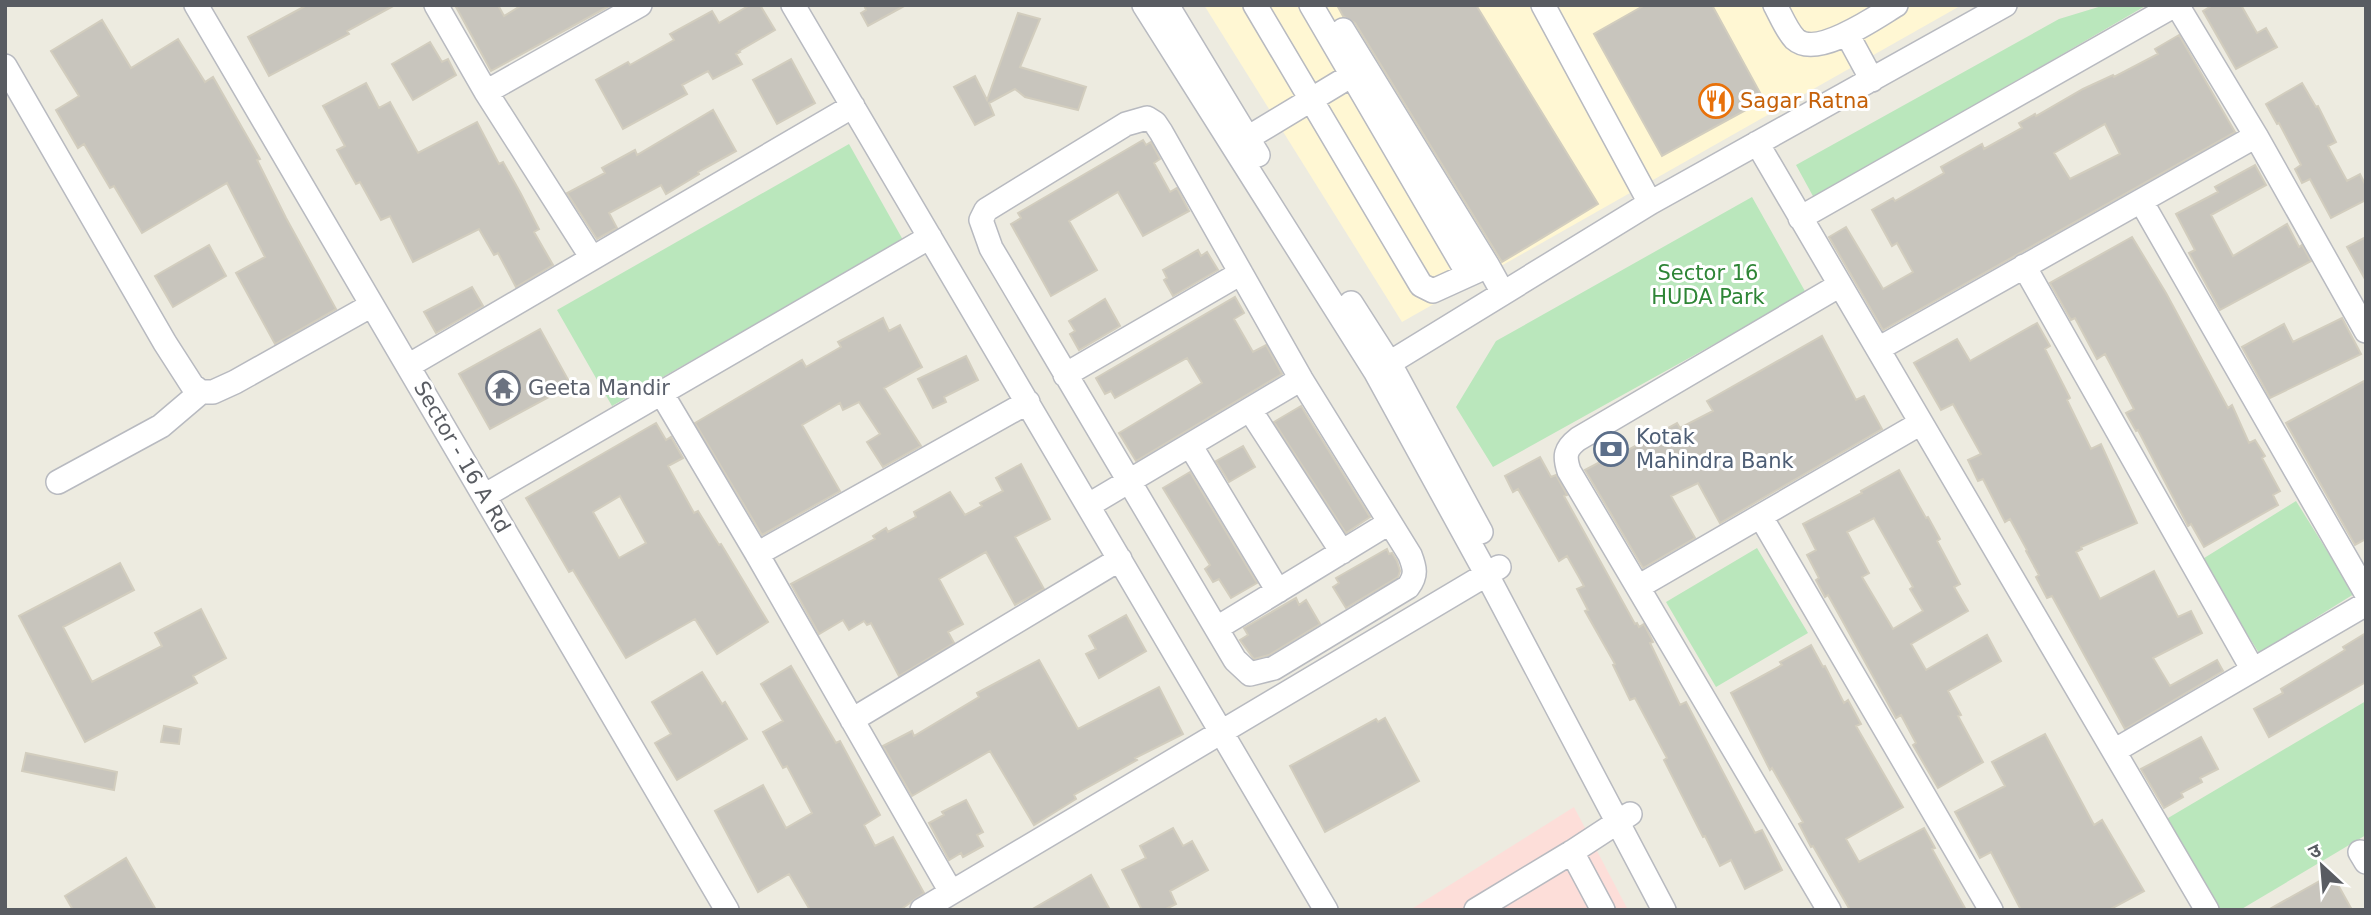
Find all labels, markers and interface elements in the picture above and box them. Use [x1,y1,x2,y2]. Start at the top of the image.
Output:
restaurant icon: Sagar Ratna [1697,82,1735,120]
place label: Sagar Ratna [1740,89,1869,113]
park label: Sector 16 HUDA Park [1651,261,1766,309]
temple icon: Geeta Mandir [484,369,522,407]
place label: Geeta Mandir [528,376,670,400]
street label: Sector - 16 A Rd [409,377,515,537]
place label: Kotak Mahindra Bank [1636,425,1795,473]
bank icon: Kotak Mahindra Bank [1592,430,1630,468]
north arrow [2287,831,2357,901]
text: उ [2305,838,2325,863]

